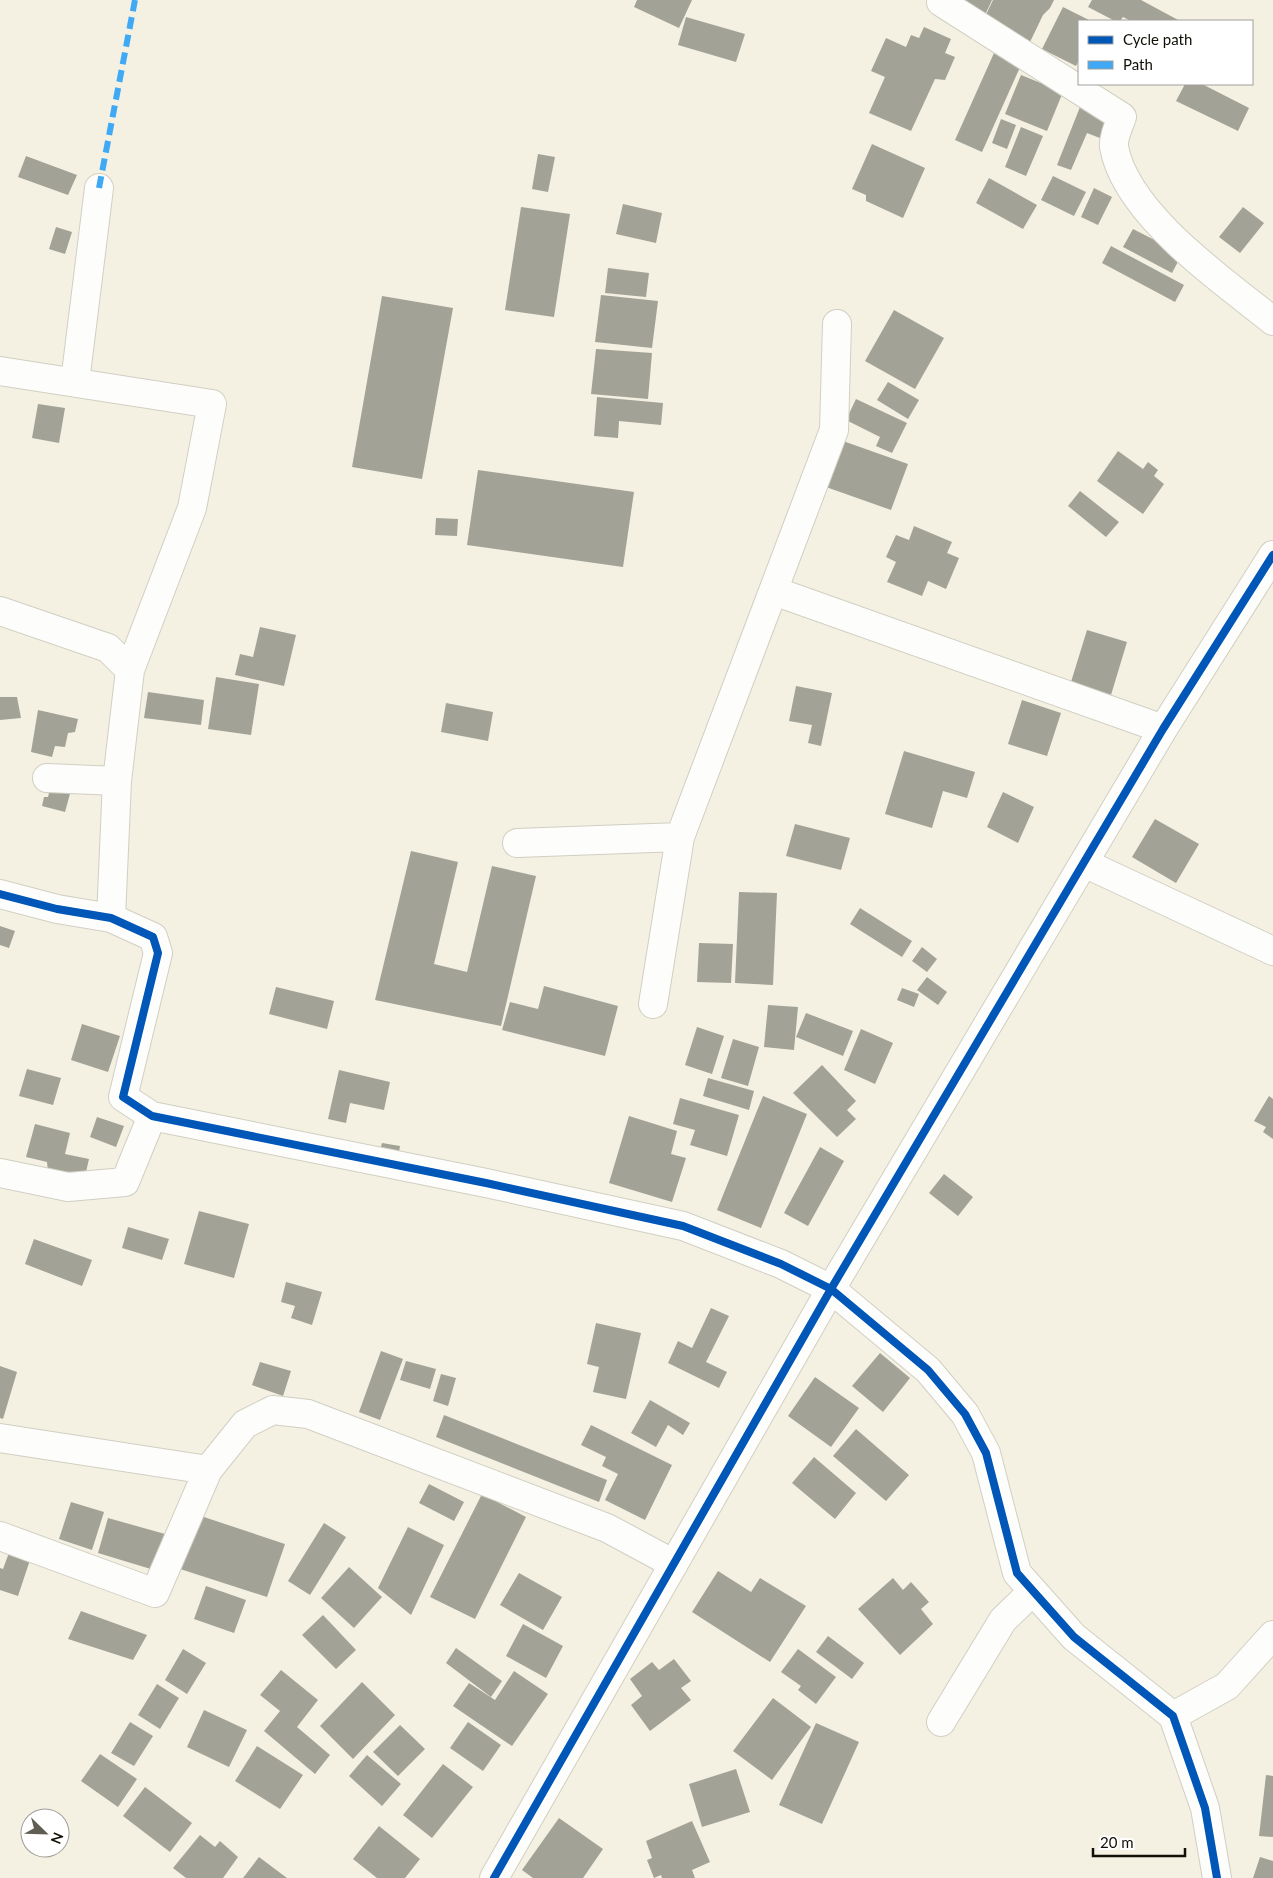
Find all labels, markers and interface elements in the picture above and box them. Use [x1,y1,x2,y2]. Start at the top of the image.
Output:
legend [1078,20,1253,85]
text: Cycle path [1123,30,1192,48]
text: Path [1123,55,1153,73]
north arrow [20,1808,70,1858]
scale bar [1093,1826,1186,1858]
text: N [47,1830,67,1847]
text: 20 m [1100,1833,1134,1851]

